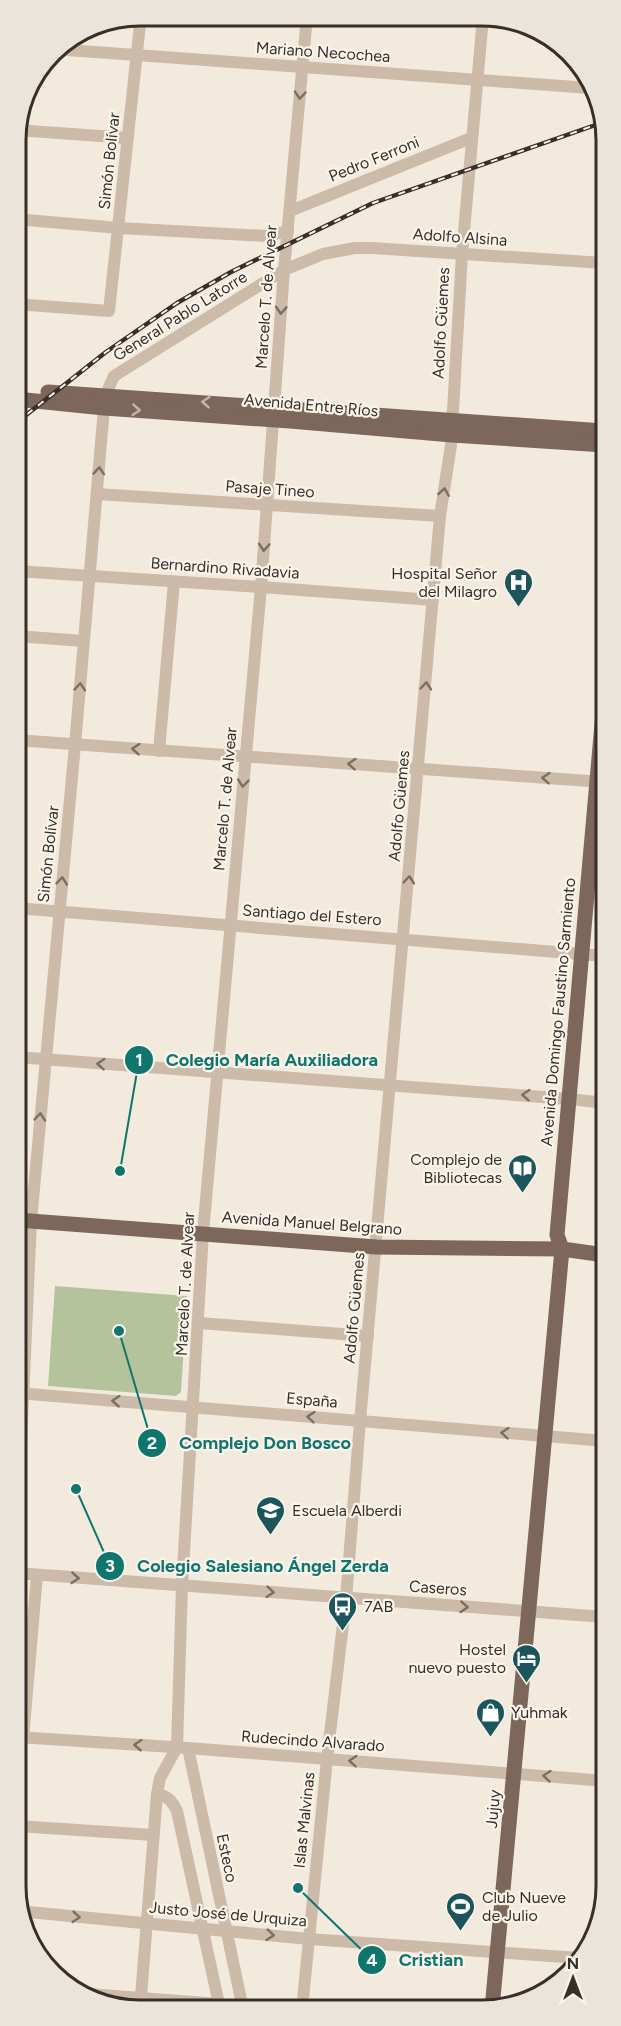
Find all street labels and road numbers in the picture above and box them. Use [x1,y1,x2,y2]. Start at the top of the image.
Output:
street label: Mariano Necochea [255,38,391,66]
street label: Simón Bolívar [94,111,124,210]
street label: Pedro Ferroni [326,132,422,186]
street label: Marcelo T. de Alvear [251,224,281,370]
street label: Adolfo Alsina [412,224,508,250]
street label: General Pablo Latorre [110,267,251,365]
street label: Adolfo Güemes [429,267,453,379]
street label: Avenida Entre Ríos [243,390,379,420]
street label: Pasaje Tineo [225,476,315,502]
street label: Bernardino Rivadavia [150,553,300,583]
street label: Marcelo T. de Alvear [209,726,241,872]
street label: Adolfo Güemes [385,750,413,862]
street label: Simón Bolívar [33,804,63,903]
street label: Avenida Domingo Faustino Sarmiento [537,877,579,1147]
street label: Santiago del Estero [242,901,382,929]
street label: Avenida Manuel Belgrano [221,1207,403,1239]
street label: Marcelo T. de Alvear [172,1211,198,1357]
street label: Adolfo Güemes [340,1252,368,1364]
street label: España [285,1388,339,1412]
street label: Caseros [408,1576,468,1600]
street label: Rudecindo Alvarado [241,1727,385,1755]
street label: Islas Malvinas [289,1771,319,1869]
street label: Jujuy [482,1788,504,1829]
street label: Esteco [213,1832,241,1884]
street label: Justo José de Urquiza [148,1898,308,1930]

